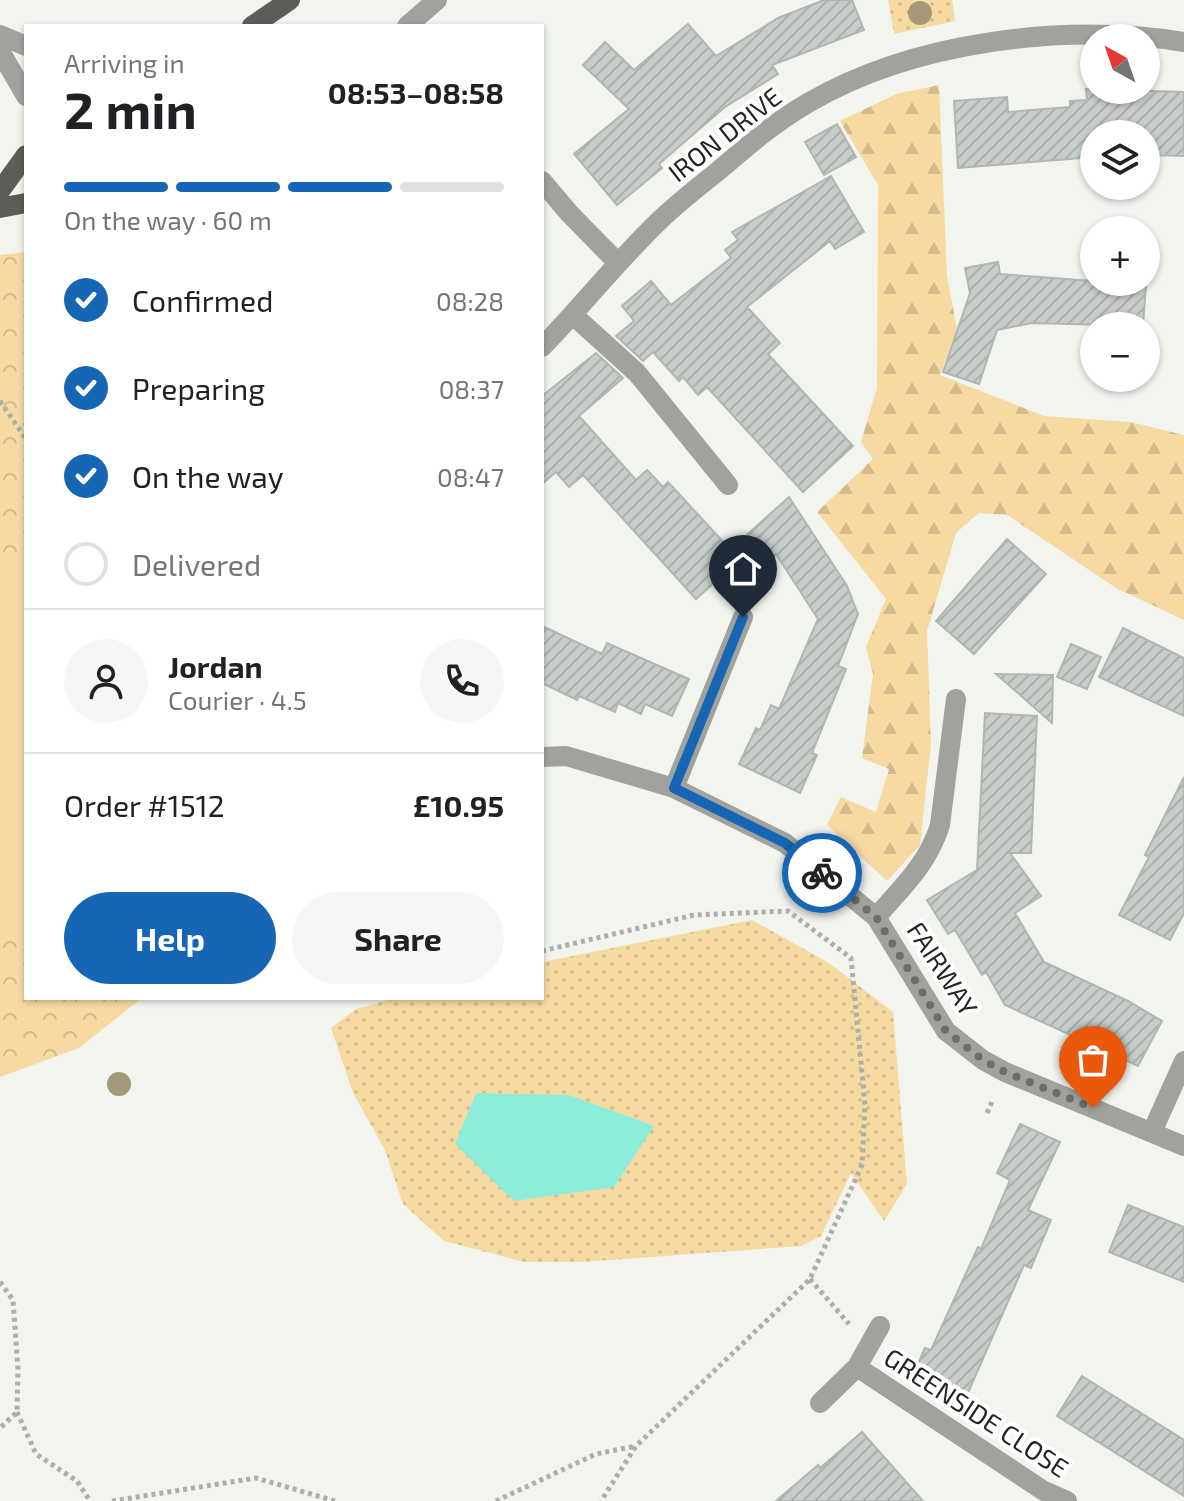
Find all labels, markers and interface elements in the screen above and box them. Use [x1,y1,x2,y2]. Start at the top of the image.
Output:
north arrow [1080,24,1160,104]
map controls [1080,24,1160,392]
text: Arriving in [64,47,185,78]
text: 08:53–08:58 [328,74,504,110]
text: 2 min [64,77,197,139]
street label: IRON DRIVE [661,80,787,188]
button: layers [1080,120,1160,200]
text: On the way · 60 m [64,204,272,235]
button: + [1080,216,1160,296]
icon: check [64,278,108,322]
text: Confirmed [132,282,273,318]
text: 08:28 [436,285,504,316]
button: − [1080,312,1160,392]
icon: check [64,366,108,410]
text: Preparing [132,370,265,406]
text: 08:37 [439,373,504,404]
icon: check [64,454,108,498]
text: On the way [132,458,284,494]
text: 08:47 [437,461,504,492]
pin [709,535,777,617]
text: Delivered [132,546,261,582]
icon: home [721,547,765,591]
button: person [64,639,148,723]
button: phone [420,639,504,723]
text: Jordan [168,648,263,684]
text: Courier · 4.5 [168,684,307,715]
text: Order #1512 [64,787,225,823]
text: £10.95 [413,787,504,823]
courier [782,833,862,913]
icon: bike [800,851,844,895]
button: Help [64,892,276,984]
button: Share [292,892,504,984]
street label: FAIRWAY [902,916,985,1021]
pin [1059,1026,1127,1108]
icon: bag [1071,1038,1115,1082]
street label: GREENSIDE CLOSE [879,1341,1075,1483]

